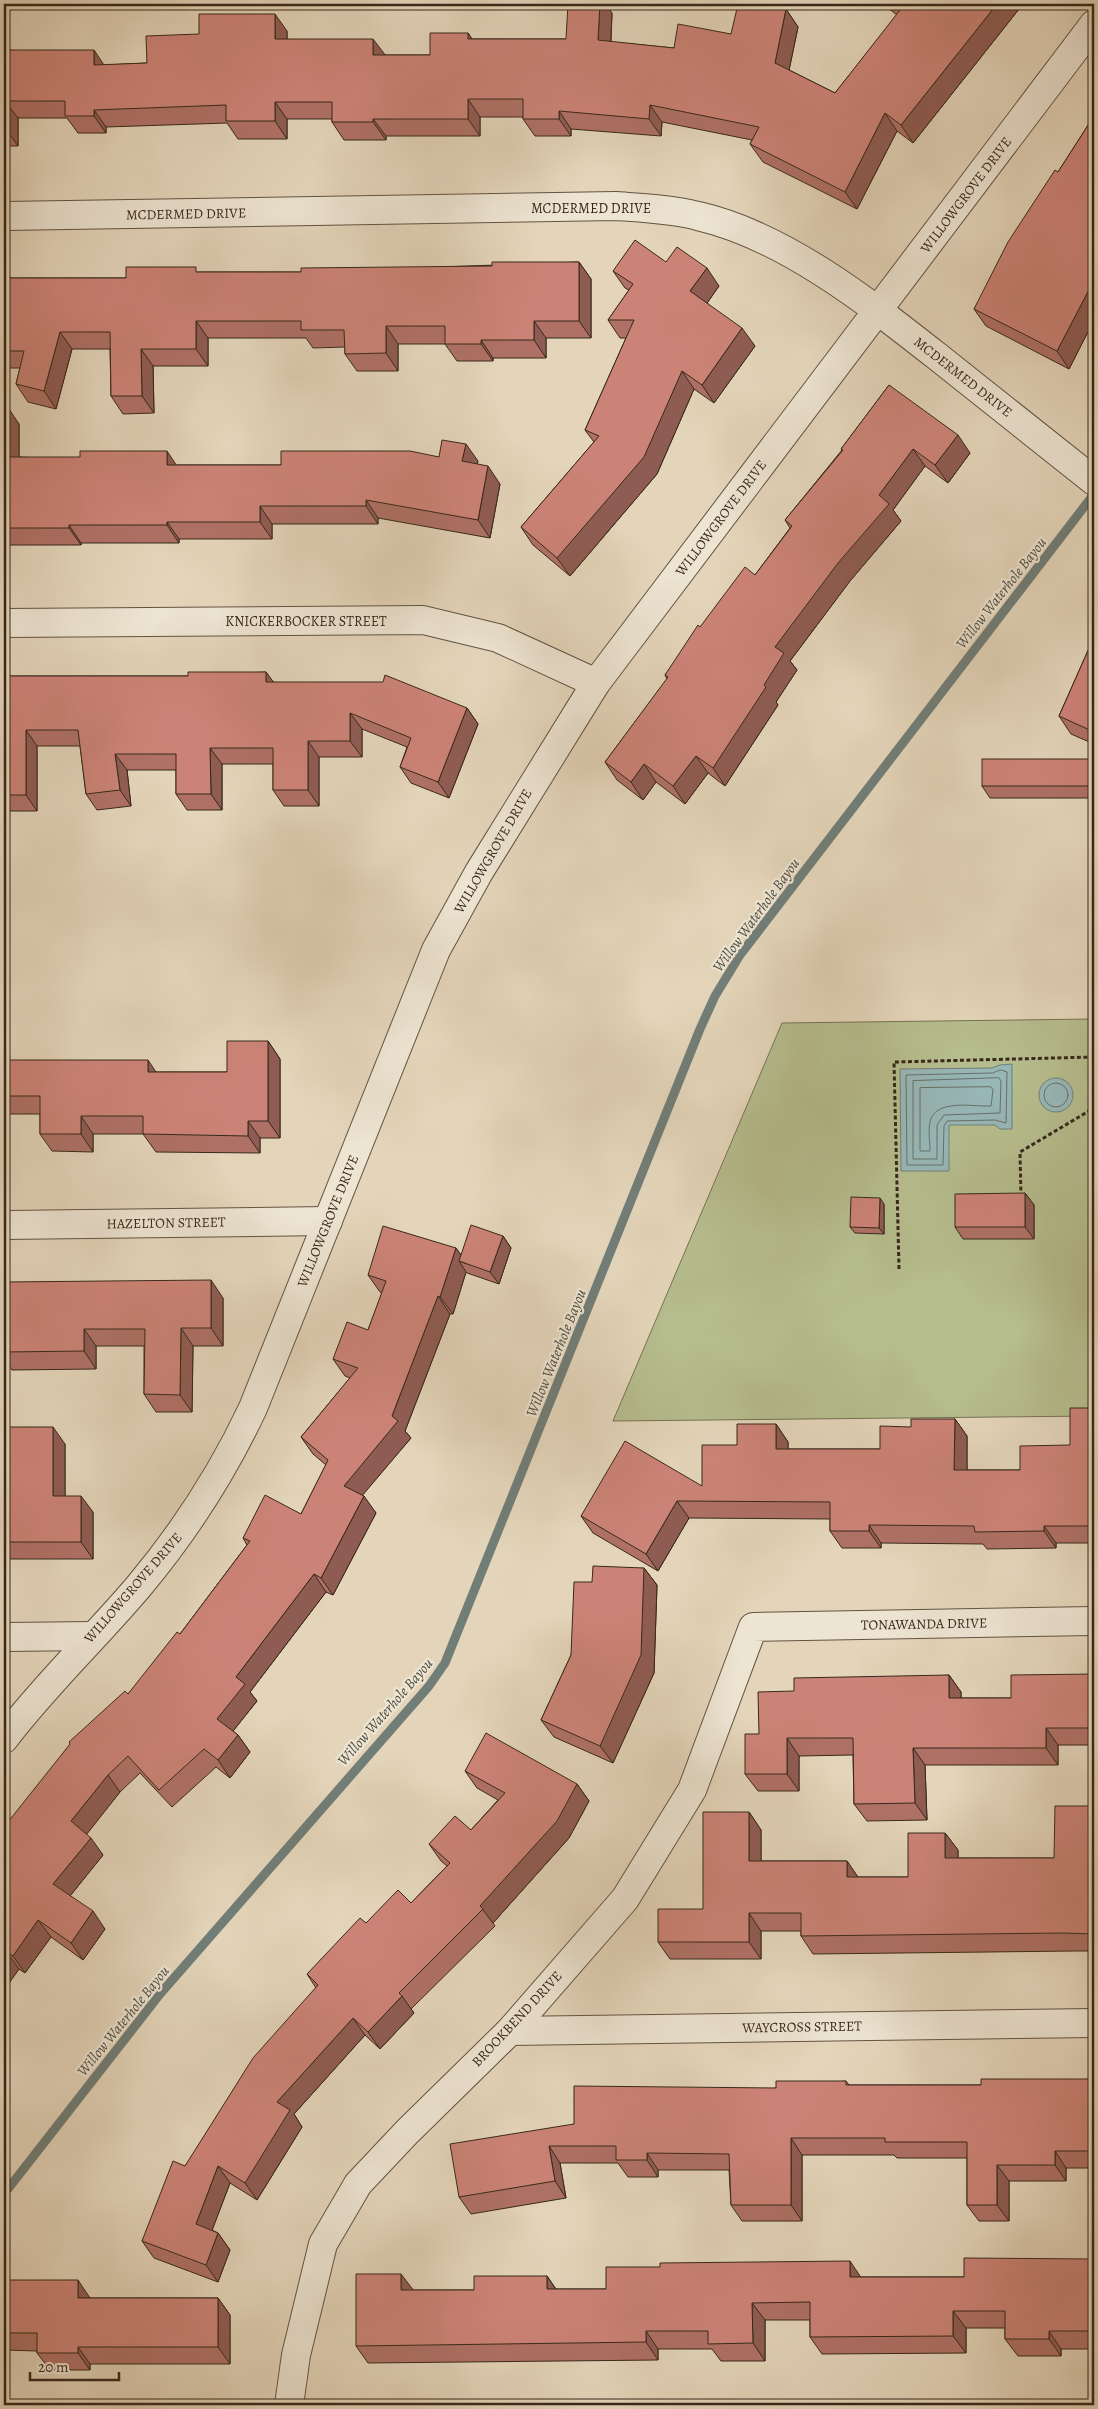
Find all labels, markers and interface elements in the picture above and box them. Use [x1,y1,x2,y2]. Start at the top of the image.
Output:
street label: WILLOWGROVE DRIVE [915,133,1016,258]
street label: MCDERMED DRIVE [531,199,651,218]
street label: MCDERMED DRIVE [126,203,246,225]
street label: MCDERMED DRIVE [910,333,1016,421]
street label: WILLOWGROVE DRIVE [670,456,771,581]
water label: Willow Waterhole Bayou [951,533,1051,653]
street label: KNICKERBOCKER STREET [225,612,387,631]
street label: WILLOWGROVE DRIVE [449,785,536,918]
water label: Willow Waterhole Bayou [708,854,804,976]
street label: WILLOWGROVE DRIVE [292,1152,363,1291]
street label: HAZELTON STREET [106,1212,226,1234]
water label: Willow Waterhole Bayou [521,1286,591,1420]
street label: WILLOWGROVE DRIVE [79,1529,186,1648]
street label: TONAWANDA DRIVE [861,1613,987,1635]
water label: Willow Waterhole Bayou [333,1654,437,1770]
water label: Willow Waterhole Bayou [72,1962,174,2080]
street label: BROOKBEND DRIVE [468,1967,566,2071]
street label: WAYCROSS STREET [741,2016,862,2038]
scale bar [30,2349,119,2381]
text: 20 m [38,2357,69,2377]

